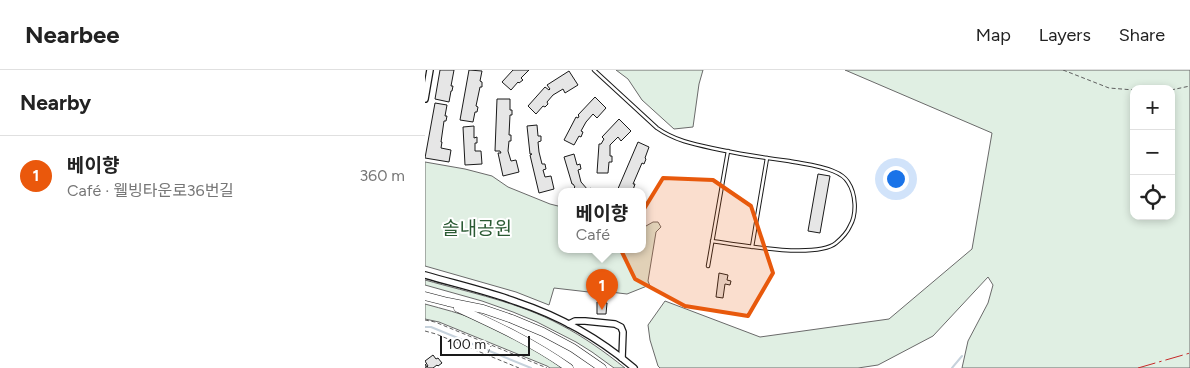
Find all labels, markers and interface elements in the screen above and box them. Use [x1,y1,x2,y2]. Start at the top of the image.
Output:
text: Nearbee [25,20,120,49]
text: Map [976,24,1011,46]
text: Layers [1039,24,1091,46]
text: Share [1119,24,1165,46]
map controls [1130,85,1175,220]
button: + [1130,85,1175,130]
text: Nearby [20,90,91,115]
button: − [1130,130,1175,175]
text: 베이향 [67,154,119,177]
text: 1 [33,166,39,185]
text: 360 m [359,166,405,185]
your location [883,166,909,192]
button: locate [1130,175,1175,220]
text: Café · 웰빙타운로36번길 [67,181,234,200]
popup [558,188,646,253]
text: 베이향 [576,202,628,225]
park label: 솔내공원 [442,217,512,240]
text: Café [576,225,610,244]
pin: 1 [586,269,618,310]
scale bar [440,333,530,356]
text: 100 m [447,336,486,353]

